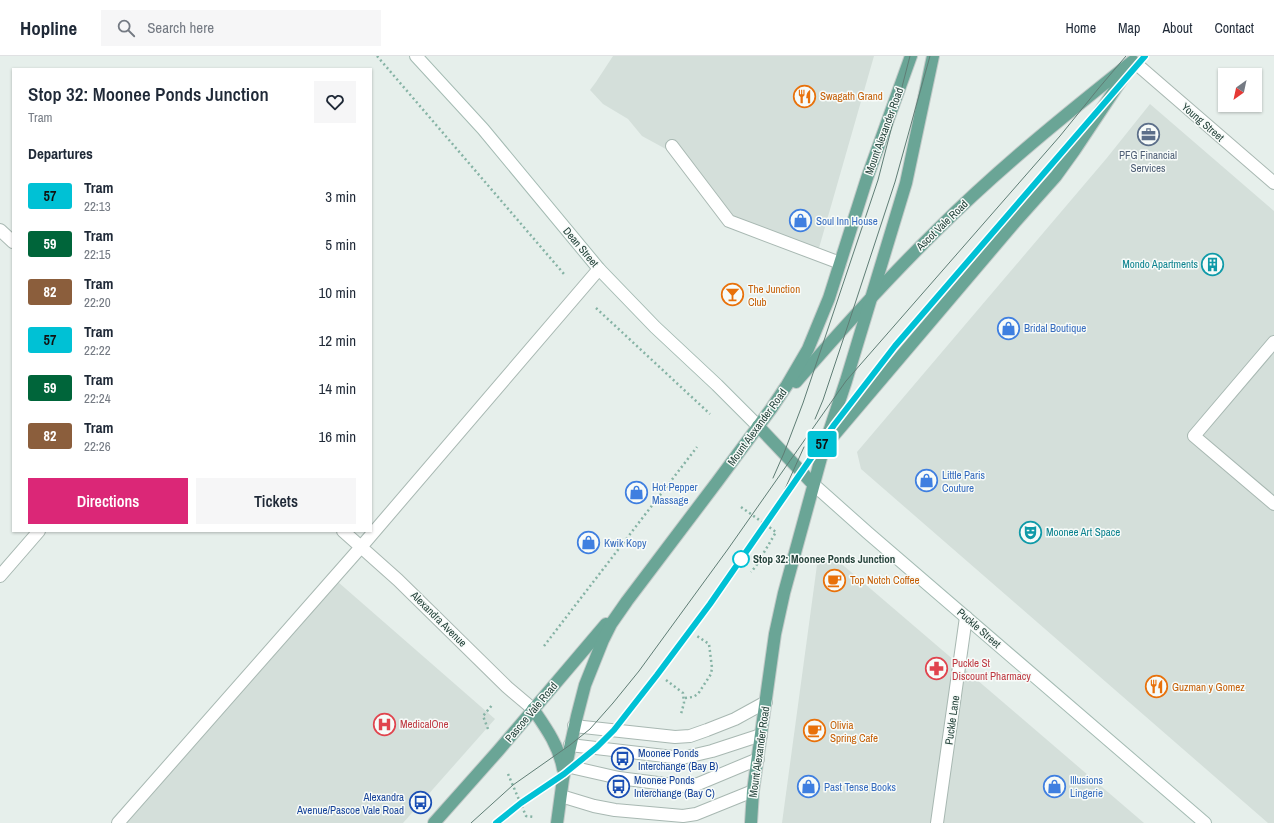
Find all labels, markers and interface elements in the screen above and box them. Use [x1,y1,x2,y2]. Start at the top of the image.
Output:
search box [101,10,381,46]
text: Hopline [20,15,77,41]
icon: search [115,17,137,39]
text: Search here [147,17,214,38]
text: Home [1065,19,1096,37]
text: Map [1118,19,1140,37]
text: About [1162,19,1192,37]
text: Contact [1214,19,1254,37]
north arrow [1218,68,1262,112]
map controls [1218,68,1262,112]
text: Stop 32: Moonee Ponds Junction [28,81,269,107]
button: heart [314,81,356,123]
restaurant icon: Swagath Grand [792,83,818,109]
street label: Mount Alexander Road [862,85,906,177]
place label: Swagath Grand [820,89,883,103]
street label: Young Street [1179,100,1228,145]
text: Tram [28,109,52,126]
office icon: PFG Financial Services [1135,122,1161,148]
text: Departures [28,143,93,164]
place label: PFG Financial Services [1119,148,1177,175]
text: Tram [84,177,113,198]
text: 3 min [325,186,356,207]
text: 57 [44,187,56,205]
street label: Ascot Vale Road [912,197,971,254]
text: 22:13 [84,198,111,215]
shop icon: Soul Inn House [788,208,814,234]
place label: Soul Inn House [816,214,878,228]
street label: Dean Street [560,224,602,270]
text: Tram [84,225,113,246]
text: 5 min [325,234,356,255]
text: 59 [44,235,56,253]
text: 22:15 [84,246,111,263]
building icon: Mondo Apartments [1200,251,1226,277]
place label: Mondo Apartments [1122,257,1198,271]
text: Tram [84,273,113,294]
text: 10 min [318,282,356,303]
bar icon: The Junction Club [719,282,745,308]
place label: The Junction Club [748,282,800,309]
text: 82 [44,283,56,301]
text: 22:20 [84,294,111,311]
shop icon: Bridal Boutique [995,315,1021,341]
text: Tram [84,321,113,342]
place label: Bridal Boutique [1024,321,1086,335]
text: 12 min [318,330,356,351]
text: 57 [44,331,56,349]
text: 22:22 [84,342,111,359]
text: Tram [84,369,113,390]
text: 14 min [318,378,356,399]
text: 59 [44,379,56,397]
street label: Mount Alexander Road [724,386,790,468]
text: 22:24 [84,390,111,407]
text: Tram [84,417,113,438]
text: 16 min [318,426,356,447]
text: 82 [44,427,56,445]
line badge: 57 [804,431,840,457]
text: 57 [816,435,828,453]
text: 22:26 [84,438,111,455]
shop icon: Little Paris Couture [913,468,939,494]
place label: Little Paris Couture [942,468,986,495]
button: Directions [28,478,188,524]
button: Tickets [196,478,356,524]
shop icon: Hot Pepper Massage [624,480,650,506]
place label: Hot Pepper Massage [652,480,698,507]
theatre icon: Moonee Art Space [1018,519,1044,545]
place label: Moonee Art Space [1046,525,1120,539]
shop icon: Kwik Kopy [575,530,601,556]
place label: Kwik Kopy [604,536,647,550]
marker: Stop 32: Moonee Ponds Junction [732,550,750,568]
place label: Stop 32: Moonee Ponds Junction [753,552,895,566]
cafe icon: Top Notch Coffee [822,567,848,593]
place label: Top Notch Coffee [850,573,920,587]
street label: Alexandra Avenue [408,588,470,650]
street label: Puckle Street [954,605,1004,651]
pharmacy icon: Puckle St Discount Pharmacy [924,656,950,682]
place label: Puckle St Discount Pharmacy [952,656,1031,683]
restaurant icon: Guzman y Gomez [1143,674,1169,700]
street label: Pascoe Vale Road [502,679,560,745]
place label: Guzman y Gomez [1172,680,1245,694]
street label: Puckle Lane [942,694,962,746]
street label: Mount Alexander Road [746,706,772,798]
hospital icon: MedicalOne [372,711,398,737]
place label: MedicalOne [400,717,449,731]
cafe icon: Olivia Spring Cafe [802,718,828,744]
place label: Olivia Spring Cafe [830,718,878,745]
bus stop icon: Moonee Ponds Interchange (Bay B) [609,746,635,772]
place label: Moonee Ponds Interchange (Bay B) [638,746,718,773]
bus stop icon: Moonee Ponds Interchange (Bay C) [605,773,631,799]
place label: Moonee Ponds Interchange (Bay C) [634,773,715,800]
shop icon: Illusions Lingerie [1041,773,1067,799]
place label: Illusions Lingerie [1070,773,1104,800]
shop icon: Past Tense Books [796,774,822,800]
place label: Past Tense Books [824,780,897,794]
place label: Alexandra Avenue/Pascoe Vale Road [296,790,404,817]
bus stop icon: Alexandra Avenue/Pascoe Vale Road [407,790,433,816]

